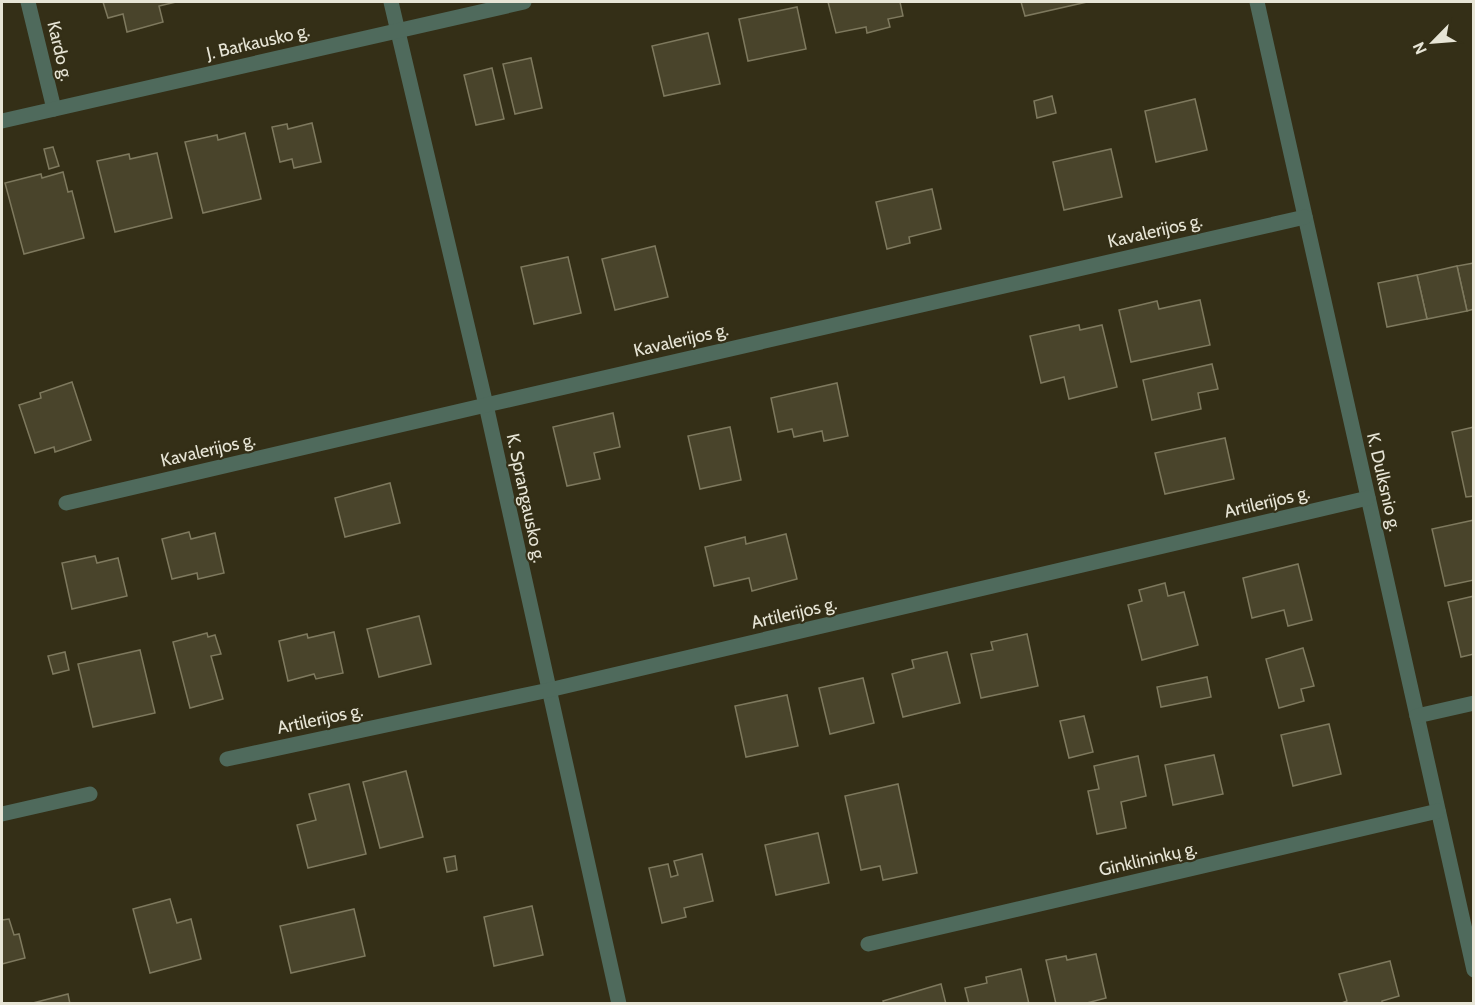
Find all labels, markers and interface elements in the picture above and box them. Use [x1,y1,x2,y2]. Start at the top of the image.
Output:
north arrow [1403,12,1463,72]
street label: Kardo g. [42,19,78,83]
street label: J. Barkausko g. [203,19,312,65]
text: N [1409,39,1431,57]
street label: Kavalerijos g. [1105,209,1205,253]
street label: Kavalerijos g. [631,318,731,362]
street label: Kavalerijos g. [158,428,258,472]
street label: K. Dulksnio g. [1362,430,1406,534]
street label: K. Sprangausko g. [502,431,550,565]
street label: Artilerijos g. [1222,481,1312,523]
street label: Artilerijos g. [749,592,839,634]
street label: Artilerijos g. [275,699,365,739]
street label: Ginklininkų g. [1097,837,1199,881]

